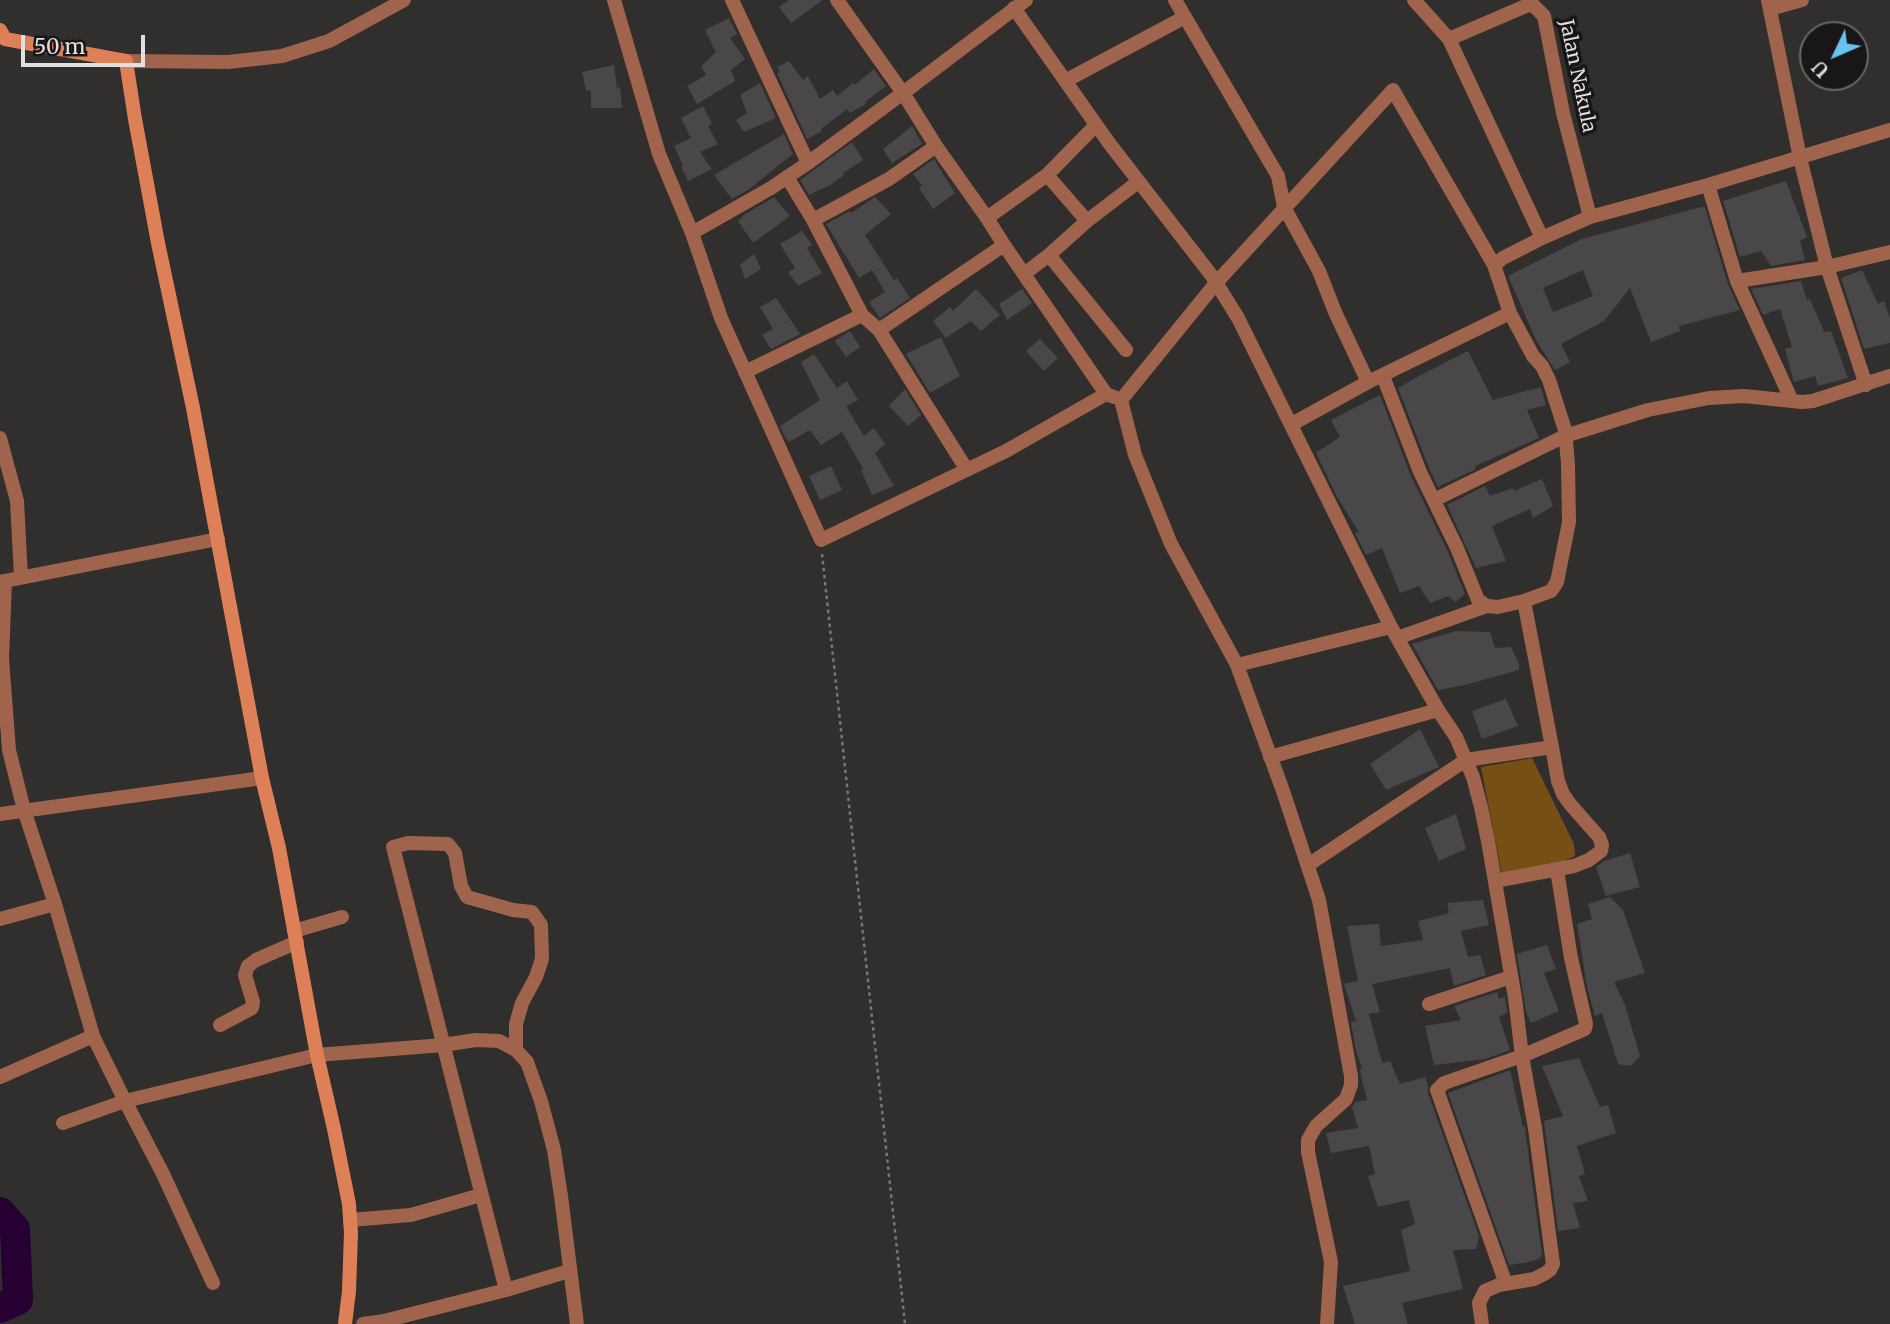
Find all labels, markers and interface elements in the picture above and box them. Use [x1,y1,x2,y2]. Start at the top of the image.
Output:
street label: Jalan Nakula [1554,18,1600,134]
scale bar [24,21,149,65]
north arrow [1799,21,1869,91]
text: 50 m [34,33,85,60]
text: U [1807,56,1834,83]

